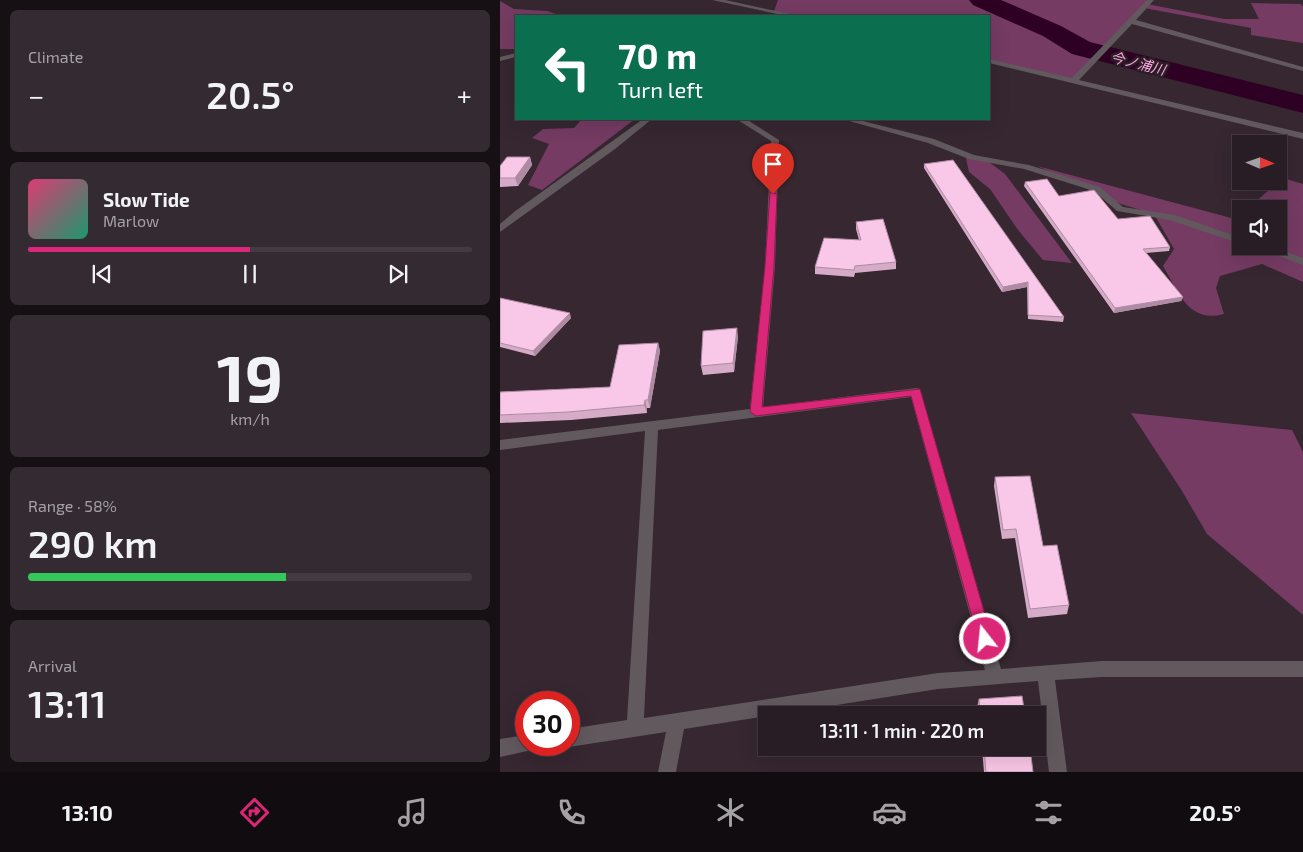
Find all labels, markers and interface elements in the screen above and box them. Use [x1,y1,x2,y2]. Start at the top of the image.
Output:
text: 70 m [618,34,697,76]
icon: left [535,35,600,100]
text: Climate [28,47,83,66]
water label: 今ノ浦川 [1109,48,1169,79]
text: 20.5° [206,71,295,117]
text: Turn left [618,76,703,102]
text: − [28,78,44,112]
text: + [457,78,472,112]
north arrow [1232,135,1288,190]
map controls [1232,135,1287,255]
pin [752,143,794,194]
icon: arrive [759,150,787,178]
text: Slow Tide [103,188,190,211]
button: sound [1232,200,1287,255]
text: Marlow [103,211,159,230]
icon: previous [88,260,116,288]
icon: pause [236,260,264,288]
icon: next [384,260,412,288]
text: 19 [217,337,283,415]
text: km/h [230,409,270,428]
text: Range · 58% [28,496,117,515]
text: 290 km [28,520,158,566]
position arrow [958,612,1010,664]
text: Arrival [28,656,77,675]
text: 13:11 [28,680,106,726]
speed limit sign: 30 [515,691,580,756]
text: 13:11 · 1 min · 220 m [820,719,984,742]
icon: directions [237,795,272,830]
icon: music [395,795,430,830]
icon: phone [554,795,589,830]
icon: climate [713,795,748,830]
icon: car [872,795,907,830]
icon: filters [1031,795,1066,830]
text: 13:10 [62,799,113,825]
text: 20.5° [1189,799,1241,825]

